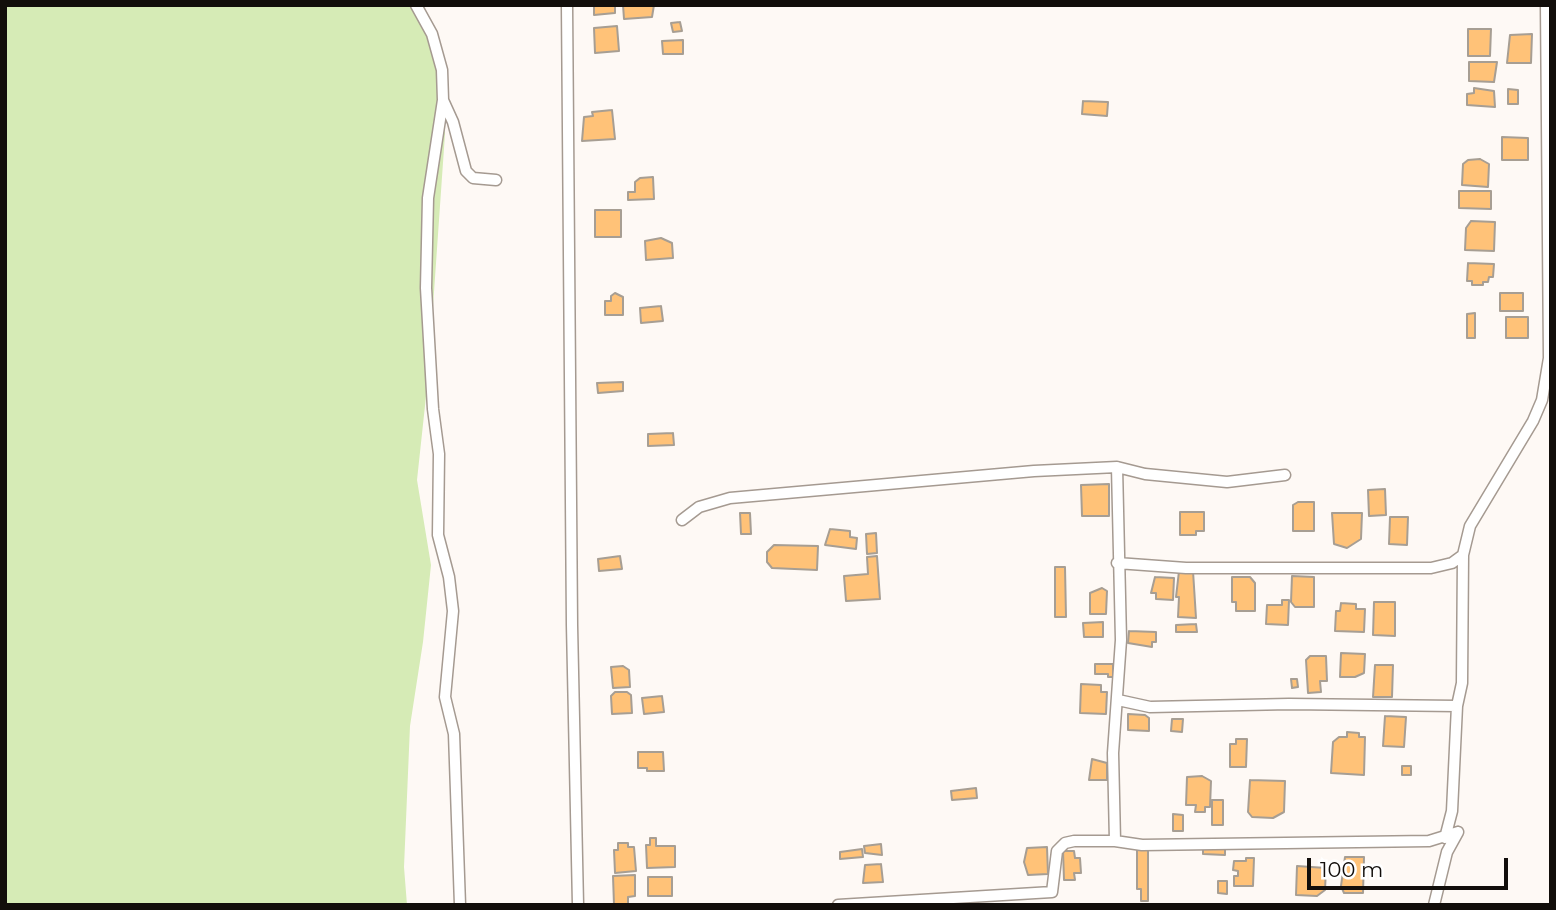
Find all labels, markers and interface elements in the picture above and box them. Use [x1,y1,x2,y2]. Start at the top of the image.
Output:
scale bar [1311,844,1512,888]
text: 100 m [1320,857,1383,882]

